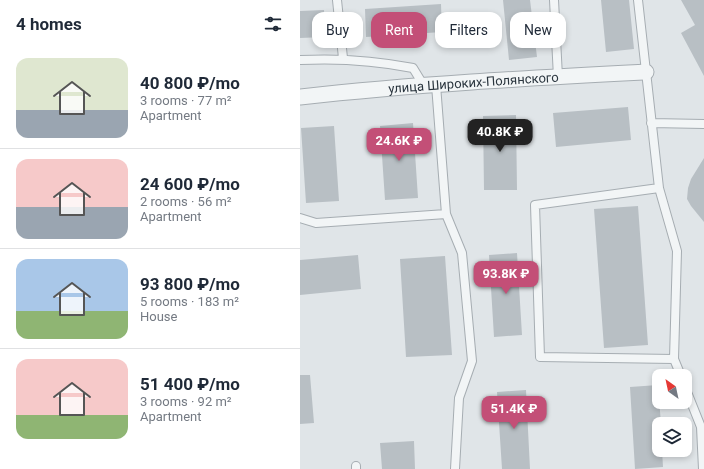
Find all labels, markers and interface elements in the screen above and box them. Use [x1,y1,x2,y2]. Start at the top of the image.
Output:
chip: Buy [312,12,363,48]
chip: Rent [371,12,427,48]
chip: Filters [435,12,502,48]
chip: New [510,12,566,48]
icon: filters [262,13,284,35]
text: 4 homes [16,14,82,34]
street label: улица Широких-Полянского [388,69,559,96]
text: 40 800 ₽/mo [140,73,240,93]
icon: home [48,74,96,122]
text: 3 rooms · 77 m² [140,93,232,108]
text: Apartment [140,108,202,123]
pin: 40.8K ₽ [463,119,537,153]
text: 40.8K ₽ [477,124,523,139]
pin: 24.6K ₽ [362,128,436,162]
text: 24.6K ₽ [376,133,422,148]
text: 24 600 ₽/mo [140,174,240,194]
icon: home [48,175,96,223]
text: 2 rooms · 56 m² [140,194,232,209]
text: Apartment [140,209,202,224]
pin: 93.8K ₽ [469,261,543,295]
text: 93.8K ₽ [483,266,529,281]
text: 93 800 ₽/mo [140,274,240,294]
icon: home [48,275,96,323]
text: 5 rooms · 183 m² [140,294,239,309]
text: House [140,309,177,324]
north arrow [652,369,692,409]
map controls [652,369,692,457]
text: 51 400 ₽/mo [140,374,240,394]
icon: home [48,375,96,423]
text: 3 rooms · 92 m² [140,394,232,409]
pin: 51.4K ₽ [477,396,551,430]
text: 51.4K ₽ [491,401,537,416]
text: Apartment [140,409,202,424]
button: layers [652,417,692,457]

